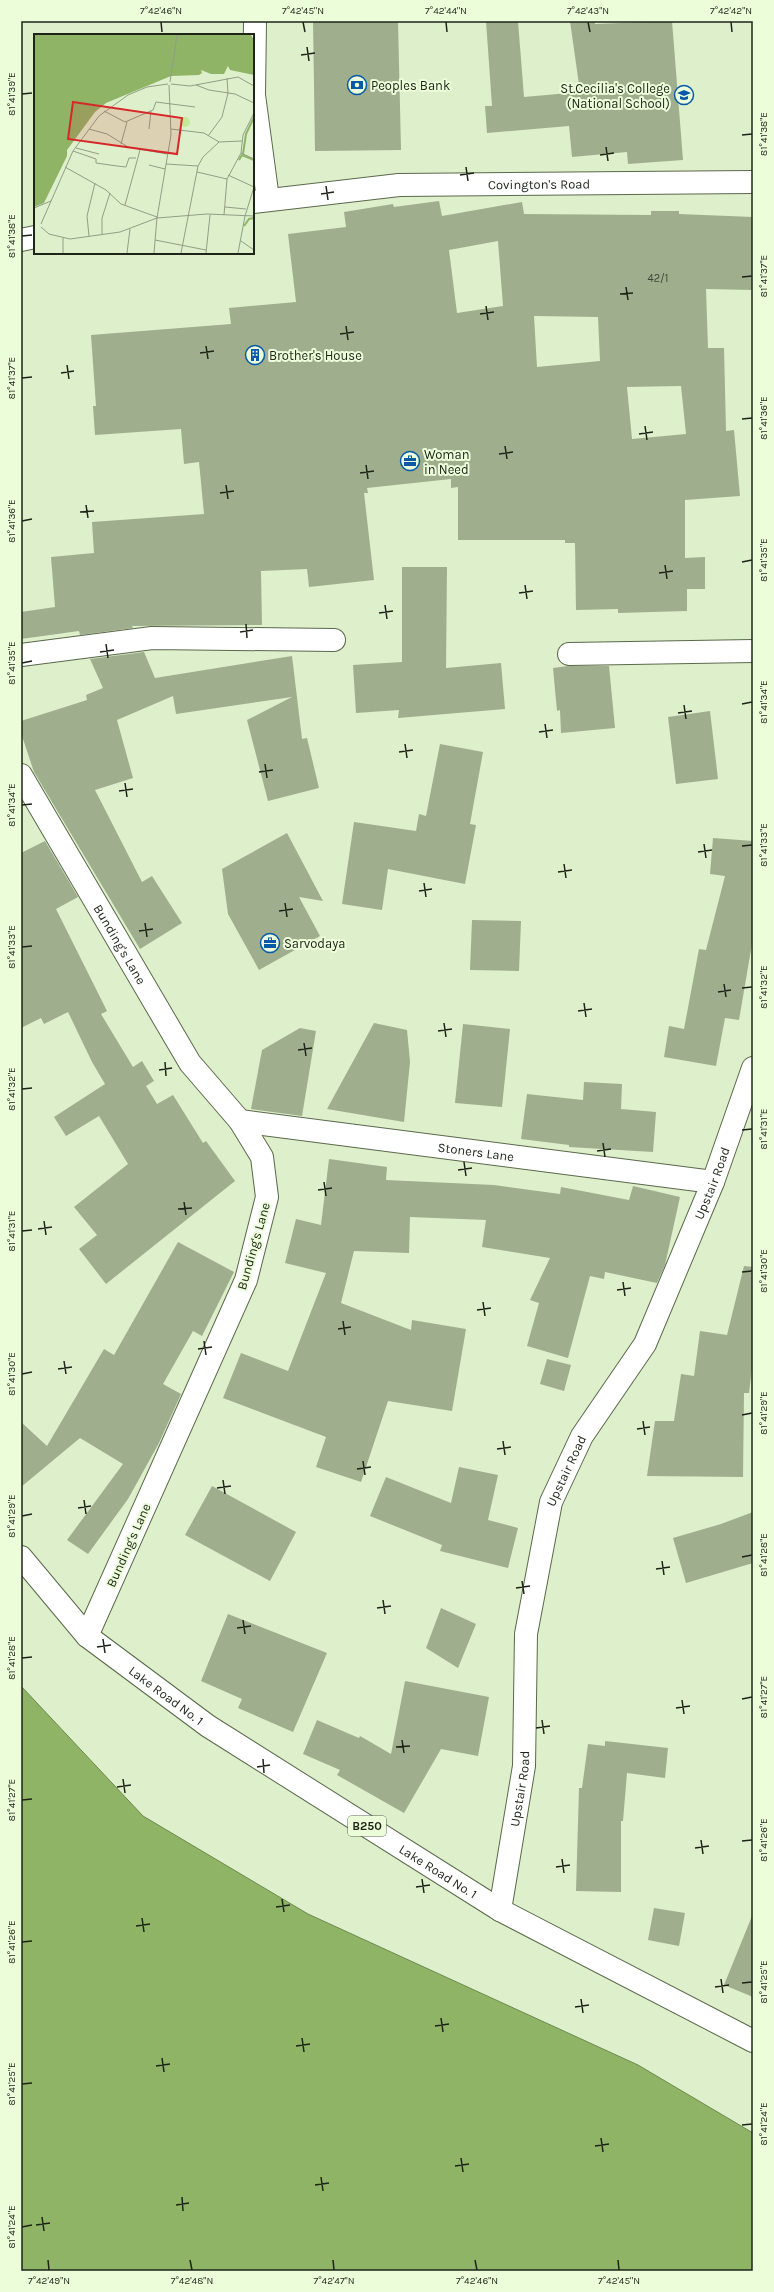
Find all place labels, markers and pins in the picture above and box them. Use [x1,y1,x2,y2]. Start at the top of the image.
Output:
bank icon: Peoples Bank [346,74,368,96]
place label: Peoples Bank [371,78,450,93]
place label: St.Cecilia's College (National School) [560,81,670,111]
school or university icon: St.Cecilia's College (National School) [673,84,695,106]
building icon: Brother's House [244,344,266,366]
place label: Brother's House [269,348,362,363]
place label: Woman in Need [424,447,469,477]
office icon: Woman in Need [399,450,421,472]
office icon: Sarvodaya [259,932,281,954]
place label: Sarvodaya [284,936,345,951]

